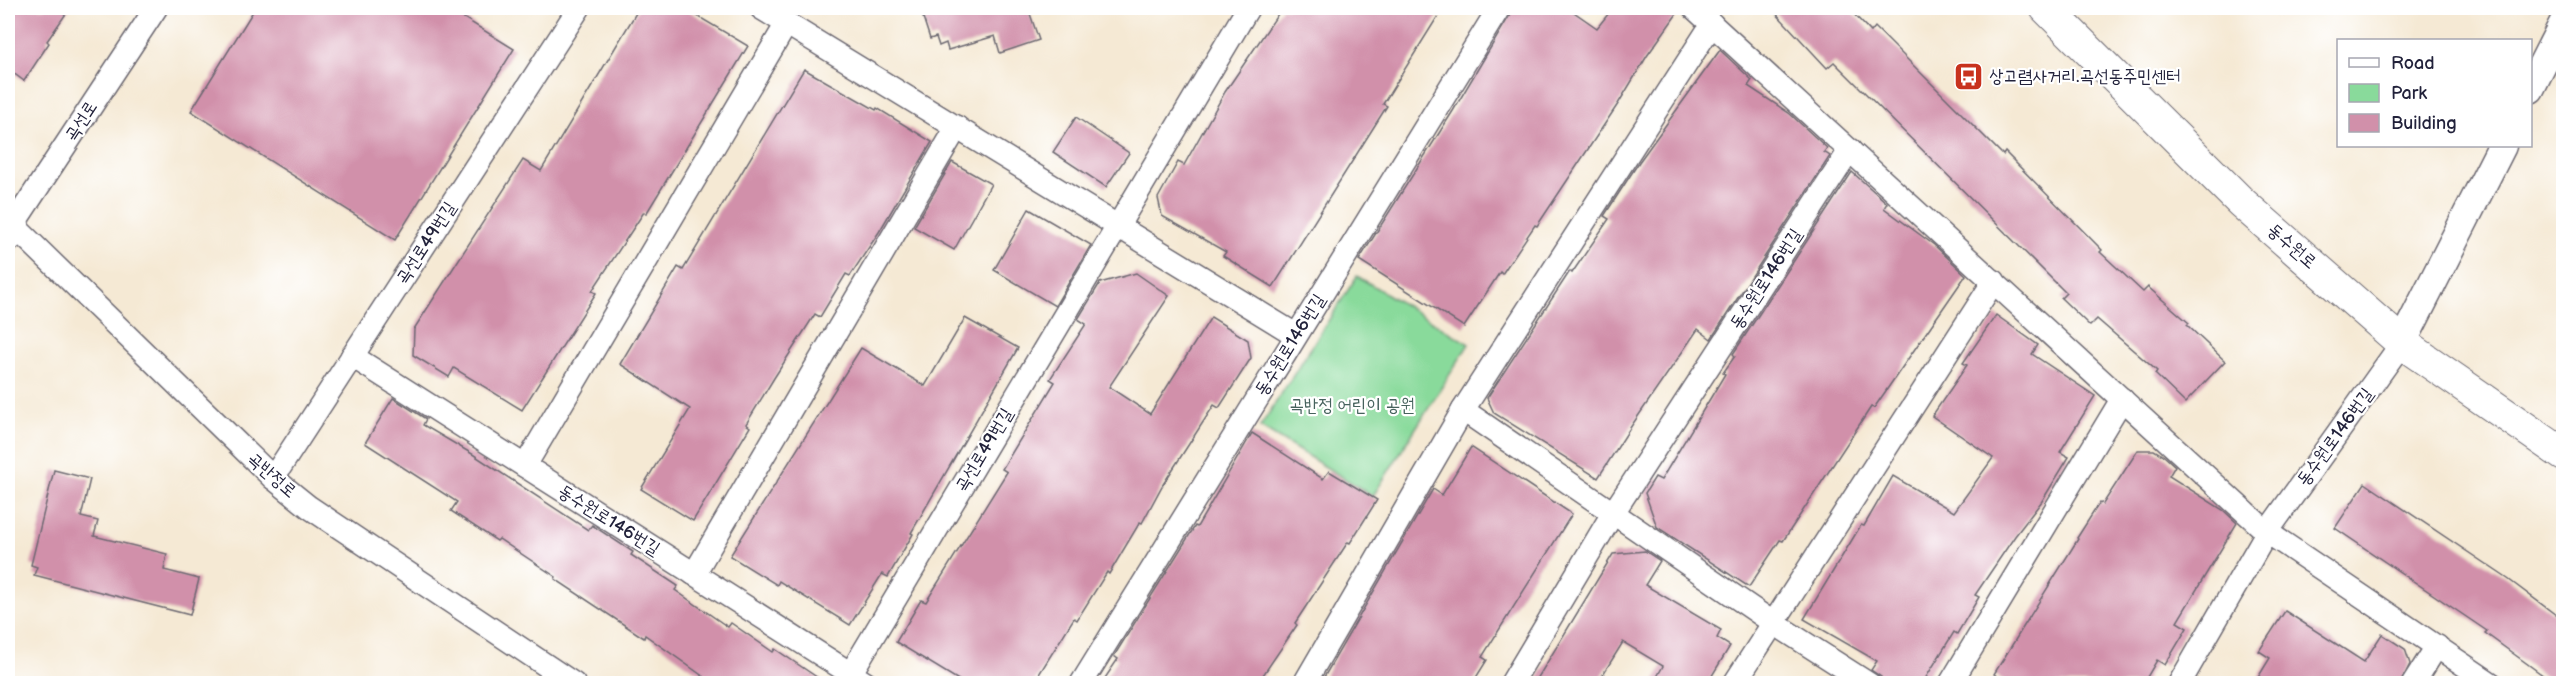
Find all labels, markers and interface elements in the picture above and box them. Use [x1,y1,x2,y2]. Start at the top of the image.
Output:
legend [2337,39,2532,147]
text: Road [2391,53,2435,74]
bus stop icon: 상고렴사거리.곡선동주민센터 [1952,60,1984,92]
place label: 상고렴사거리.곡선동주민센터 [1989,66,2181,87]
text: Park [2391,83,2427,104]
street label: 곡선로 [60,97,102,145]
text: Building [2391,113,2457,134]
street label: 곡선로49번길 [392,198,461,288]
street label: 동수원로 [2263,219,2321,273]
street label: 동수원로146번길 [1726,224,1807,333]
street label: 동수원로146번길 [1250,290,1330,400]
street label: 동수원로146번길 [2292,384,2378,490]
park label: 곡반정 어린이 공원 [1289,395,1415,416]
street label: 곡선로49번길 [951,404,1017,496]
street label: 곡반정로 [243,448,301,502]
street label: 동수원로146번길 [554,480,664,560]

